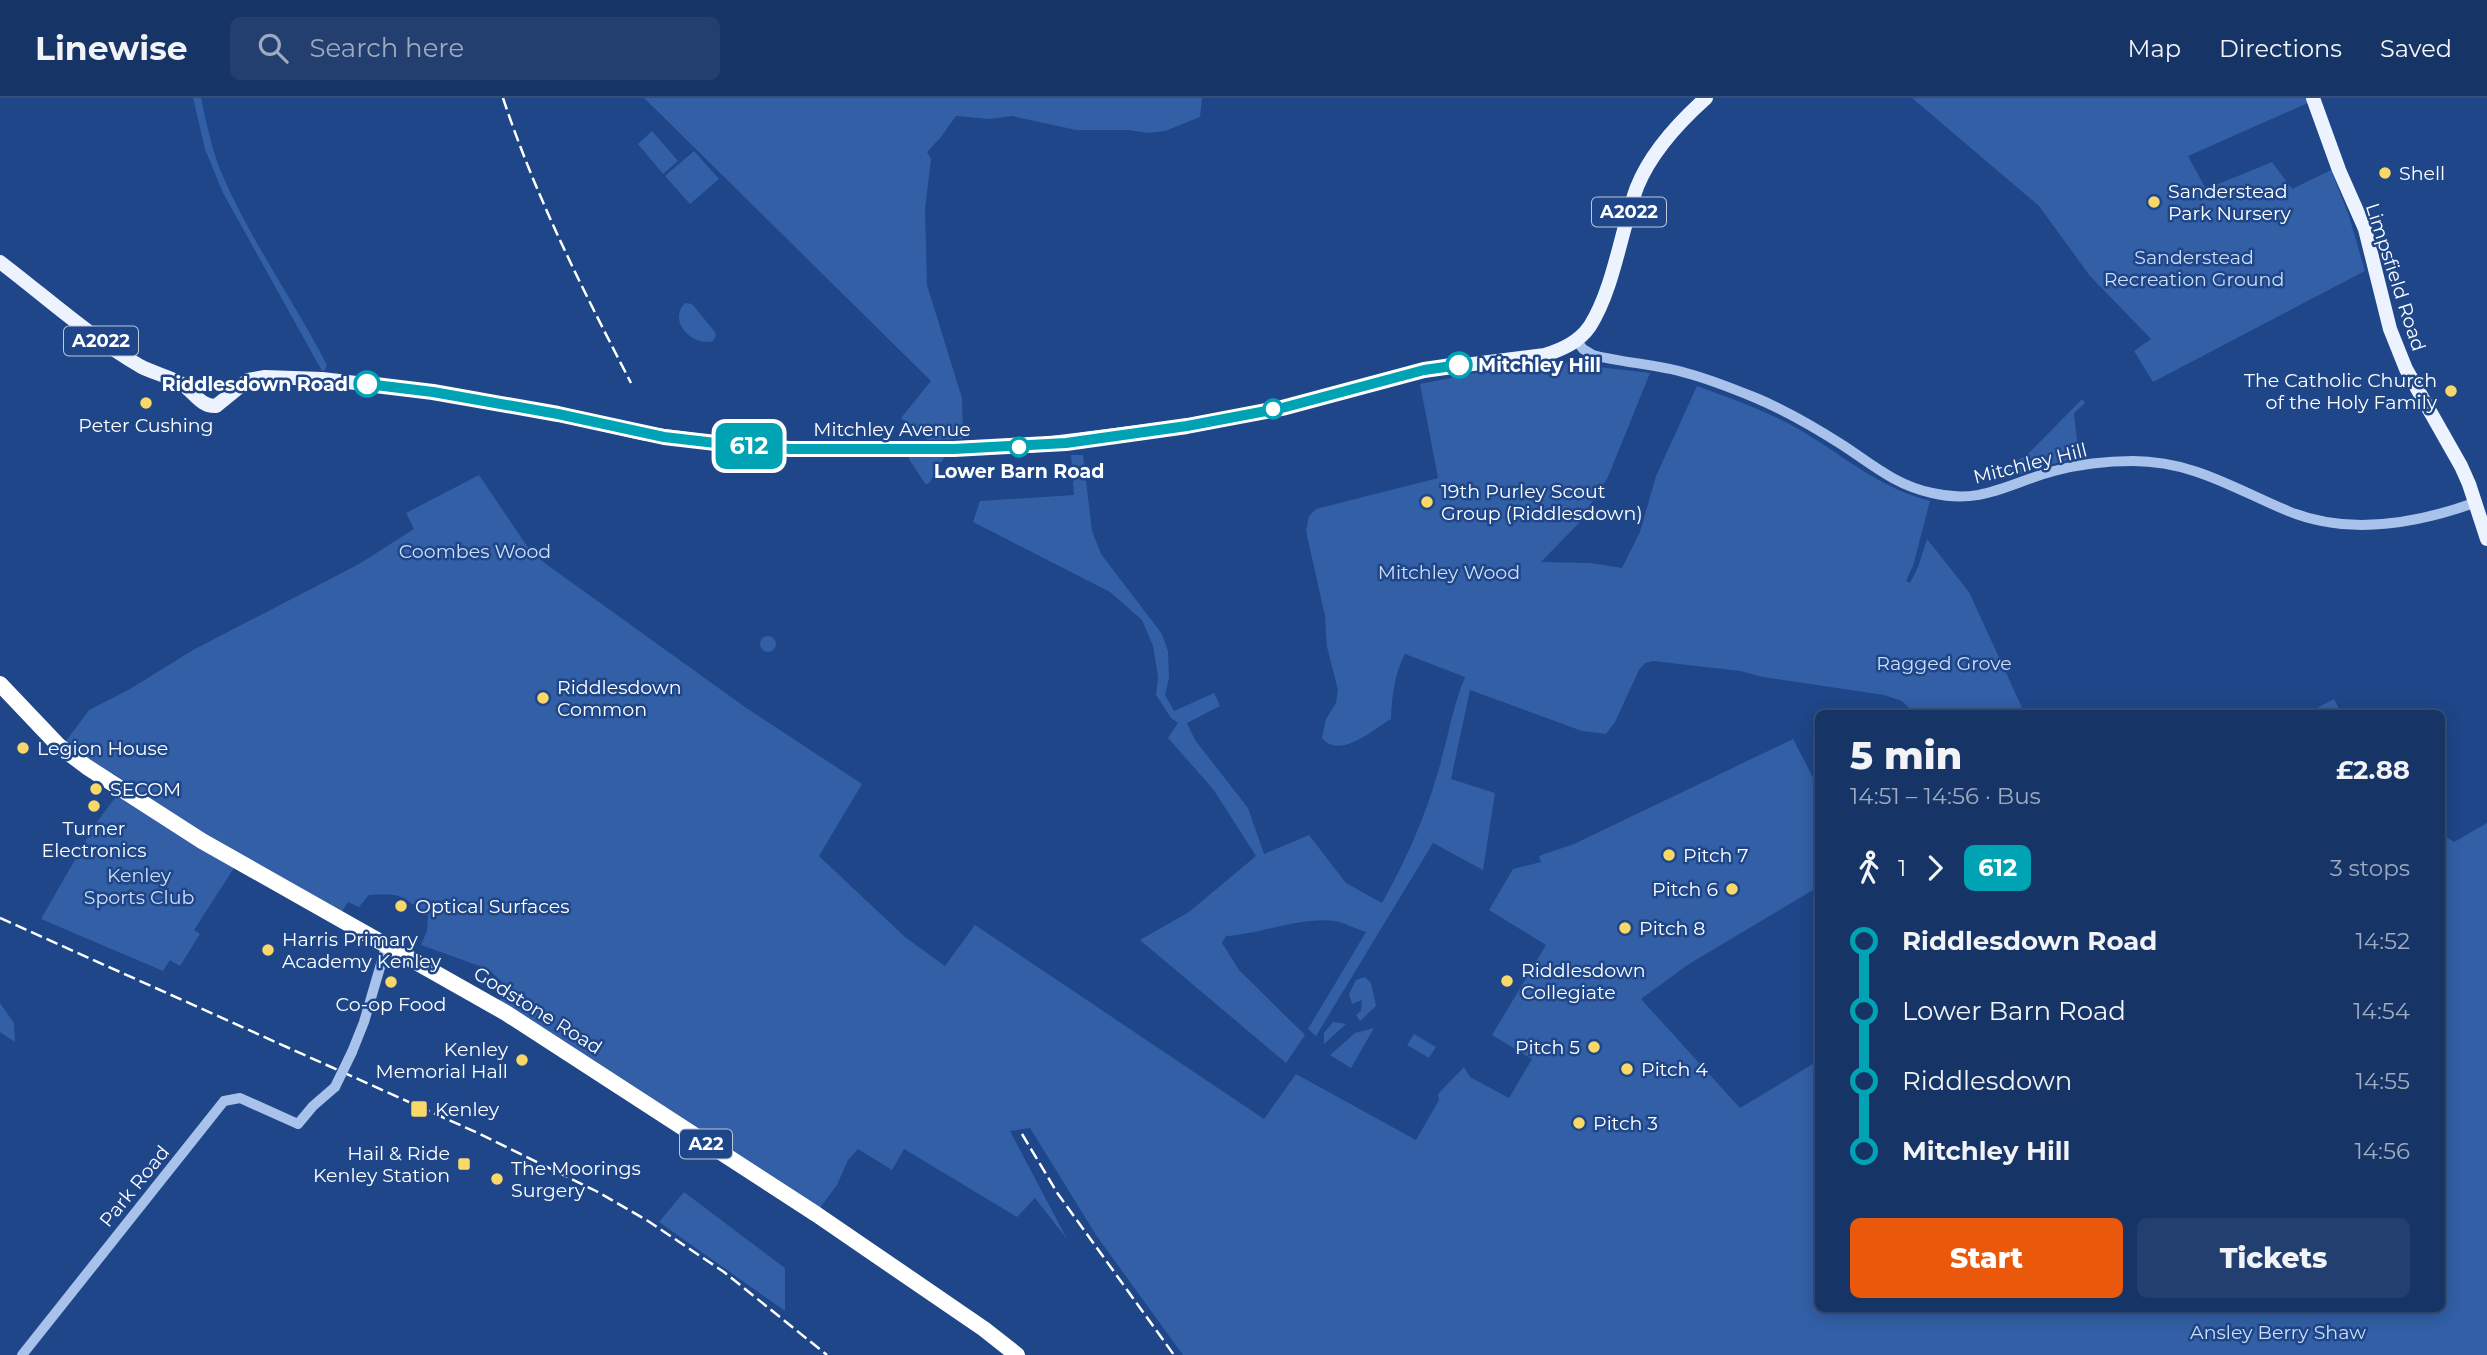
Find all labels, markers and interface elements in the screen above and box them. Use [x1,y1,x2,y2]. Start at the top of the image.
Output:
search box [230,17,720,80]
text: Linewise [35,28,188,68]
icon: search [254,29,292,67]
text: Search here [310,32,464,64]
text: Map [2128,34,2181,63]
text: Directions [2219,34,2342,63]
text: Saved [2380,34,2452,63]
place label: Shell [2399,162,2445,185]
marker: Shell [2377,165,2393,181]
place label: Sanderstead Park Nursery [2168,180,2291,225]
marker: Sanderstead Park Nursery [2146,194,2162,210]
road number: A2022 [1592,198,1666,226]
street label: Limpsfield Road [2361,200,2430,354]
park label: Sanderstead Recreation Ground [2104,246,2284,291]
road number: A2022 [64,327,138,356]
marker: Mitchley Hill [1446,352,1472,378]
place label: Mitchley Hill [1478,354,1601,377]
place label: The Catholic Church of the Holy Family [2244,369,2438,414]
marker: Riddlesdown Road [354,371,380,397]
place label: Riddlesdown Road [161,373,348,396]
marker: The Catholic Church of the Holy Family [2443,383,2459,399]
marker: Peter Cushing [138,395,154,411]
unlabelled marker [1263,399,1283,419]
place label: Peter Cushing [78,414,214,437]
street label: Mitchley Avenue [813,418,971,441]
line badge: 612 [709,423,789,469]
text: 612 [730,431,768,460]
marker: Lower Barn Road [1009,437,1029,457]
street label: Mitchley Hill [1971,438,2089,489]
place label: Lower Barn Road [934,460,1104,483]
place label: 19th Purley Scout Group (Riddlesdown) [1441,480,1643,525]
marker: 19th Purley Scout Group (Riddlesdown) [1419,494,1435,510]
park label: Coombes Wood [399,540,551,563]
park label: Mitchley Wood [1378,561,1520,584]
park label: Ragged Grove [1876,652,2012,675]
place label: Riddlesdown Common [557,676,682,721]
marker: Riddlesdown Common [535,690,551,706]
text: 5 min [1850,732,1962,779]
place label: Legion House [37,737,168,760]
marker: Legion House [15,740,31,756]
text: £2.88 [2336,754,2410,786]
place label: SECOM [110,778,181,801]
marker: SECOM [88,781,104,797]
text: 14:51 – 14:56 · Bus [1850,782,2041,810]
marker: Turner Electronics [86,798,102,814]
place label: Turner Electronics [41,817,147,862]
place label: Pitch 7 [1683,844,1749,867]
marker: Pitch 7 [1661,847,1677,863]
icon: walk [1850,849,1888,887]
icon: forward [1916,849,1954,887]
text: 612 [1978,853,2017,882]
text: 1 [1898,854,1906,882]
text: 3 stops [2330,854,2410,882]
park label: Kenley Sports Club [84,864,194,909]
place label: Pitch 6 [1652,878,1718,901]
marker: Pitch 6 [1724,881,1740,897]
place label: Optical Surfaces [415,895,569,918]
marker: Optical Surfaces [393,898,409,914]
place label: Pitch 8 [1639,917,1705,940]
marker: Pitch 8 [1617,920,1633,936]
text: Riddlesdown Road [1902,925,2157,957]
text: 14:52 [2356,927,2410,955]
place label: Harris Primary Academy Kenley [282,928,442,973]
marker: Harris Primary Academy Kenley [260,942,276,958]
place label: Riddlesdown Collegiate [1521,959,1646,1004]
street label: Godstone Road [469,962,606,1059]
marker: Riddlesdown Collegiate [1499,973,1515,989]
marker: Co-op Food [383,974,399,990]
place label: Co-op Food [336,993,446,1016]
text: Lower Barn Road [1902,995,2126,1027]
text: 14:54 [2353,997,2410,1025]
place label: Pitch 5 [1515,1036,1580,1059]
place label: Kenley Memorial Hall [376,1038,509,1083]
marker: Pitch 5 [1586,1039,1602,1055]
marker: Kenley Memorial Hall [514,1052,530,1068]
place label: Pitch 4 [1641,1058,1708,1081]
marker: Pitch 4 [1619,1061,1635,1077]
text: Riddlesdown [1902,1065,2072,1097]
text: 14:55 [2356,1067,2410,1095]
place label: Kenley [435,1098,500,1121]
marker: Kenley [409,1099,429,1119]
place label: Pitch 3 [1593,1112,1658,1135]
marker: Pitch 3 [1571,1115,1587,1131]
road number: A22 [680,1129,732,1158]
text: Mitchley Hill [1902,1135,2070,1167]
text: 14:56 [2354,1137,2410,1165]
street label: Park Road [95,1141,174,1232]
place label: Hail & Ride Kenley Station [313,1142,450,1187]
marker: Hail & Ride Kenley Station [456,1156,472,1172]
place label: The Moorings Surgery [511,1157,641,1202]
marker: The Moorings Surgery [489,1171,505,1187]
button: Start [1850,1218,2123,1298]
button: Tickets [2137,1218,2410,1298]
park label: Ansley Berry Shaw [2190,1321,2366,1344]

